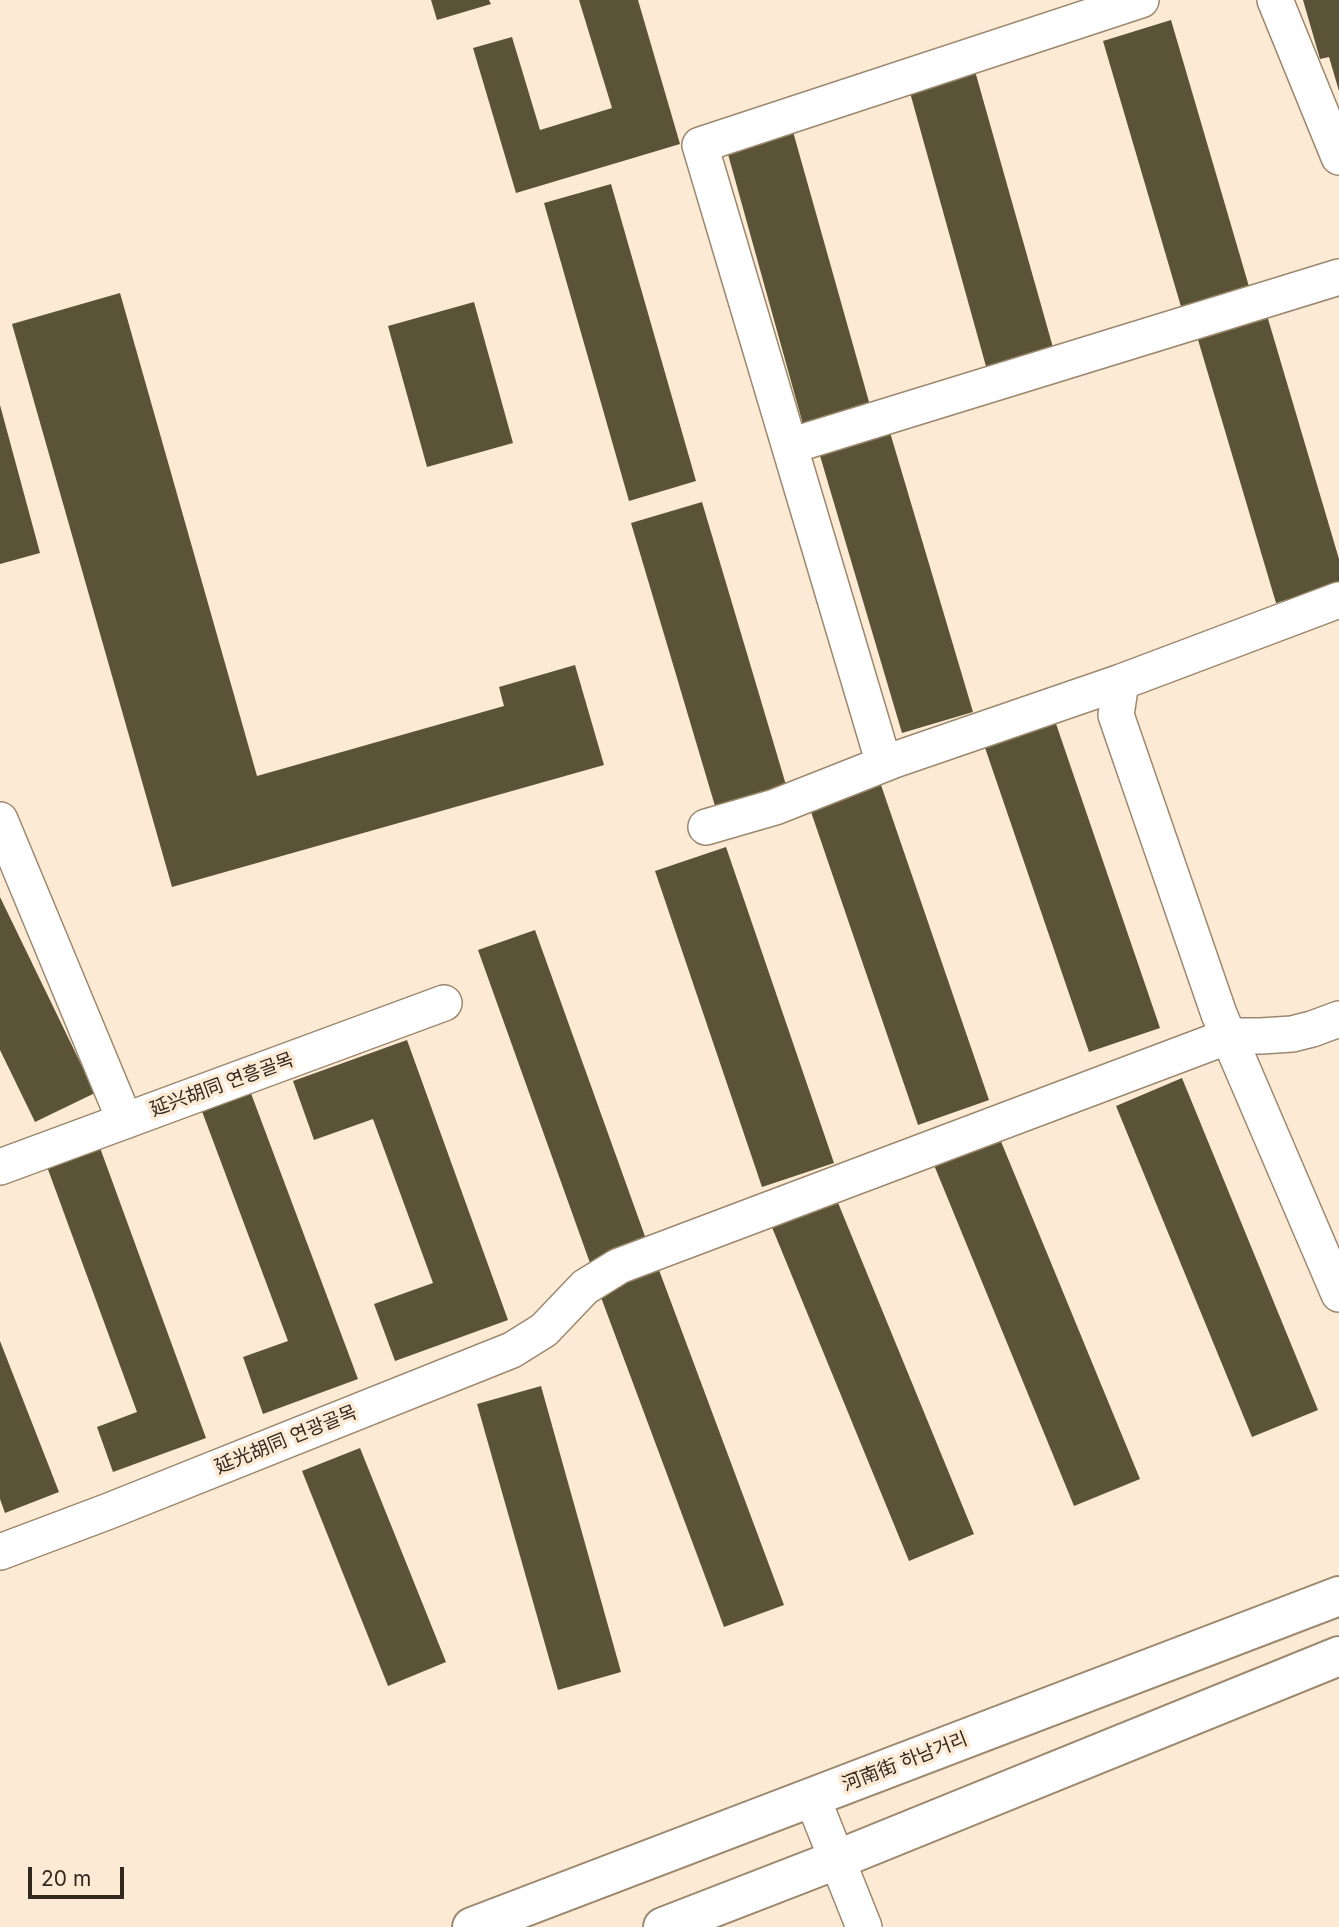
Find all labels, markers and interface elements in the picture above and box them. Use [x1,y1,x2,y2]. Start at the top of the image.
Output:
street label: 延兴胡同 연흥골목 [147,1048,297,1122]
street label: 延光胡同 연광골목 [212,1401,360,1479]
street label: 河南街 하남거리 [839,1728,971,1796]
scale bar [32,1854,128,1898]
text: 20 m [41,1866,91,1891]

